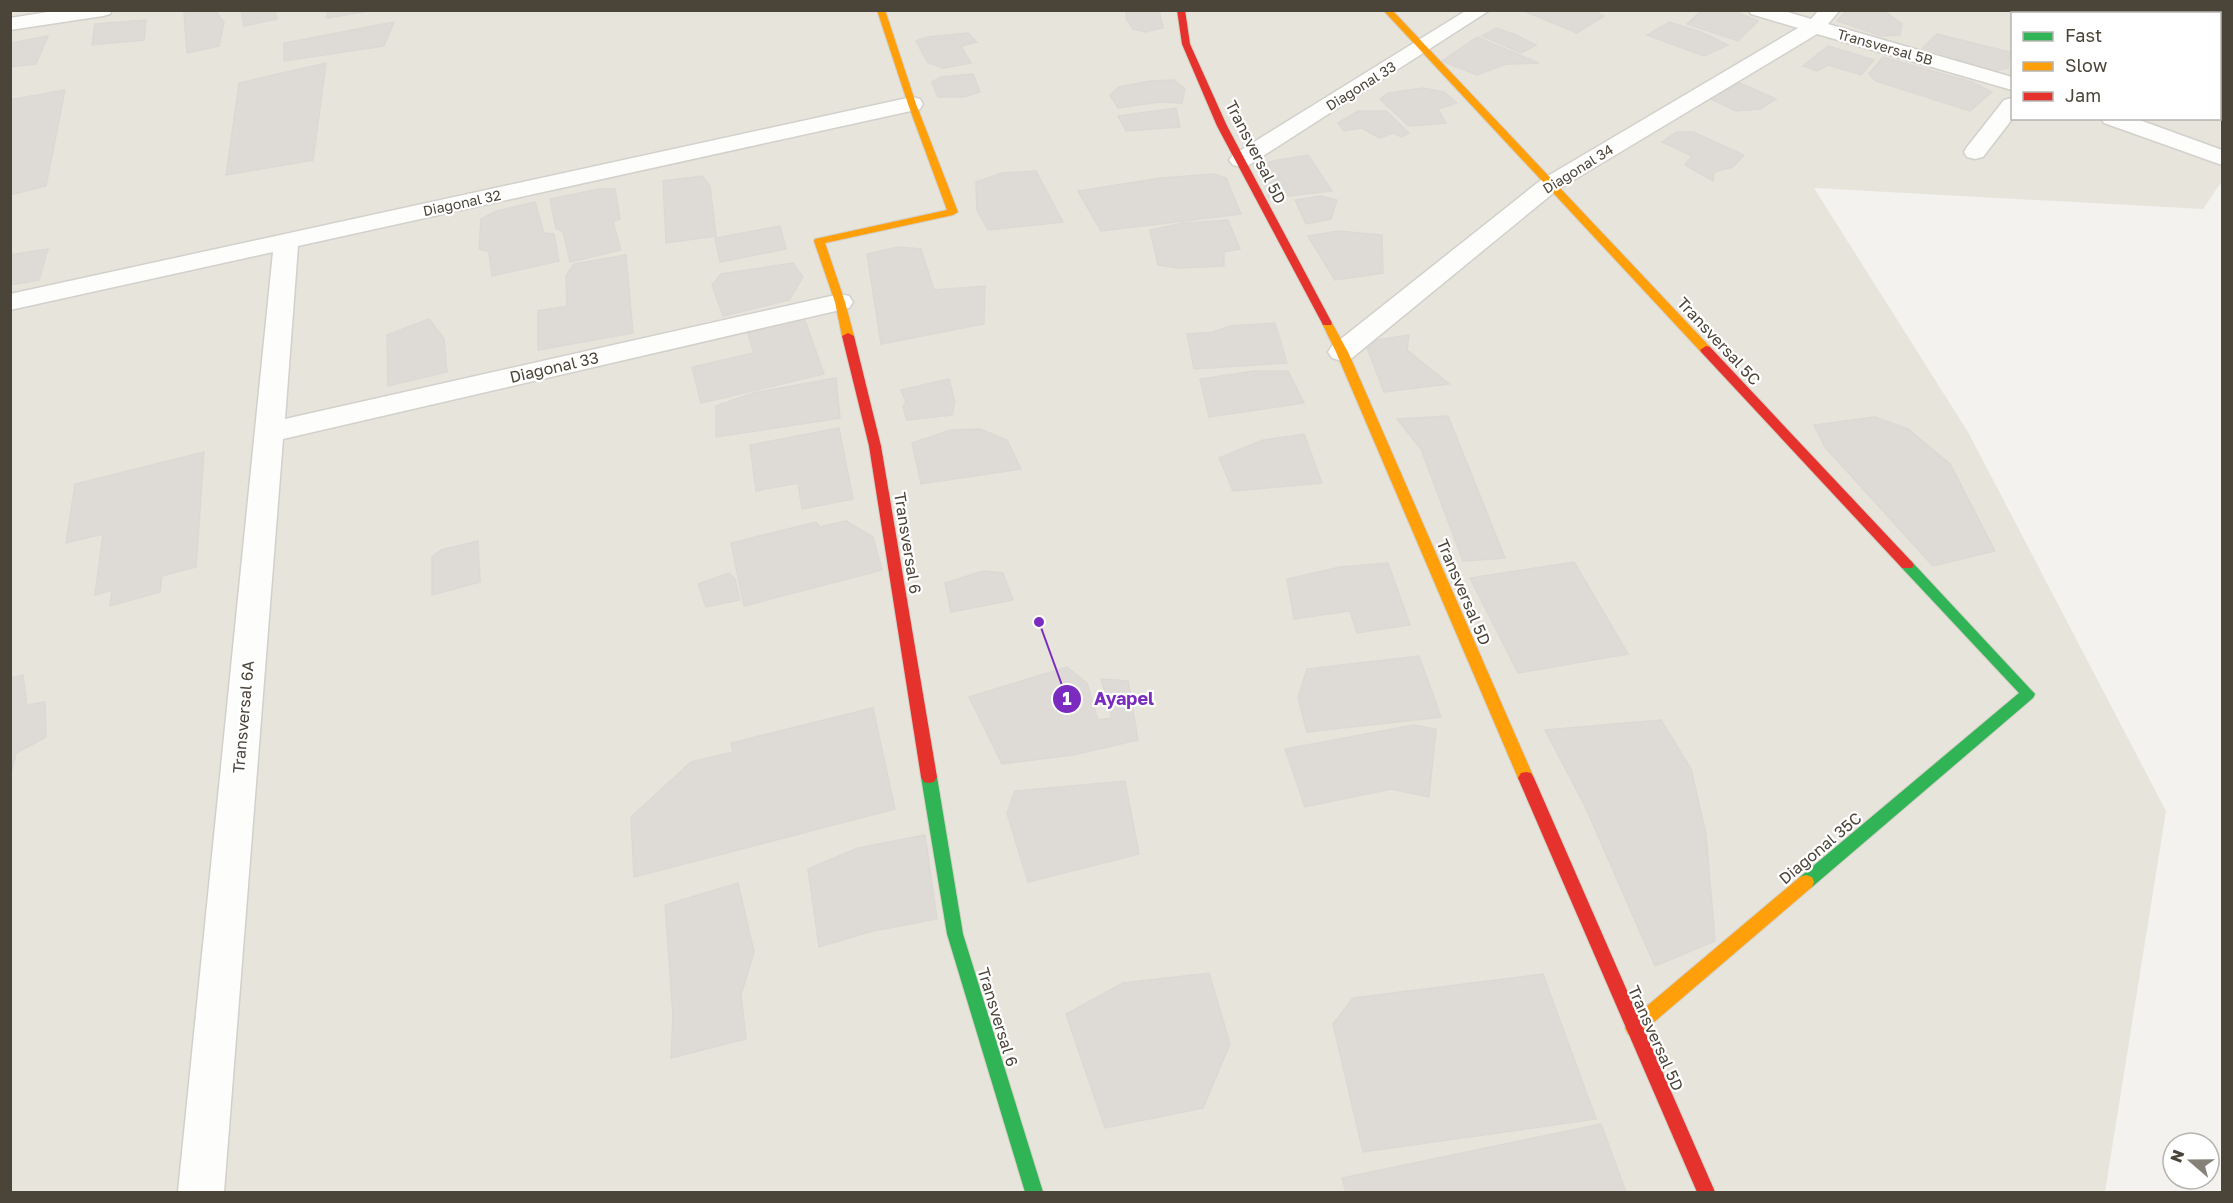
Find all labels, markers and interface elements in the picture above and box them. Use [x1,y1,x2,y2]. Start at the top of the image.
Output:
legend [2011,12,2221,120]
text: Fast [2065,24,2102,46]
street label: Transversal 5B [1835,25,1935,68]
text: Slow [2065,54,2108,76]
street label: Diagonal 33 [1323,57,1399,114]
text: Jam [2065,84,2101,106]
street label: Transversal 5D [1221,97,1291,207]
street label: Diagonal 34 [1539,140,1616,197]
street label: Diagonal 32 [421,186,502,219]
street label: Transversal 5C [1673,293,1765,389]
street label: Diagonal 33 [508,347,600,387]
street label: Transversal 6 [890,491,926,595]
street label: Transversal 5D [1433,536,1495,648]
street label: Transversal 6A [228,660,258,774]
callout: Ayapel [1052,681,1166,717]
text: 1 [1062,687,1072,709]
text: Ayapel [1094,687,1154,709]
street label: Diagonal 35C [1775,808,1865,888]
street label: Transversal 6 [973,965,1023,1069]
street label: Transversal 5D [1624,982,1688,1094]
north arrow [2161,1131,2221,1191]
text: N [2165,1147,2188,1165]

